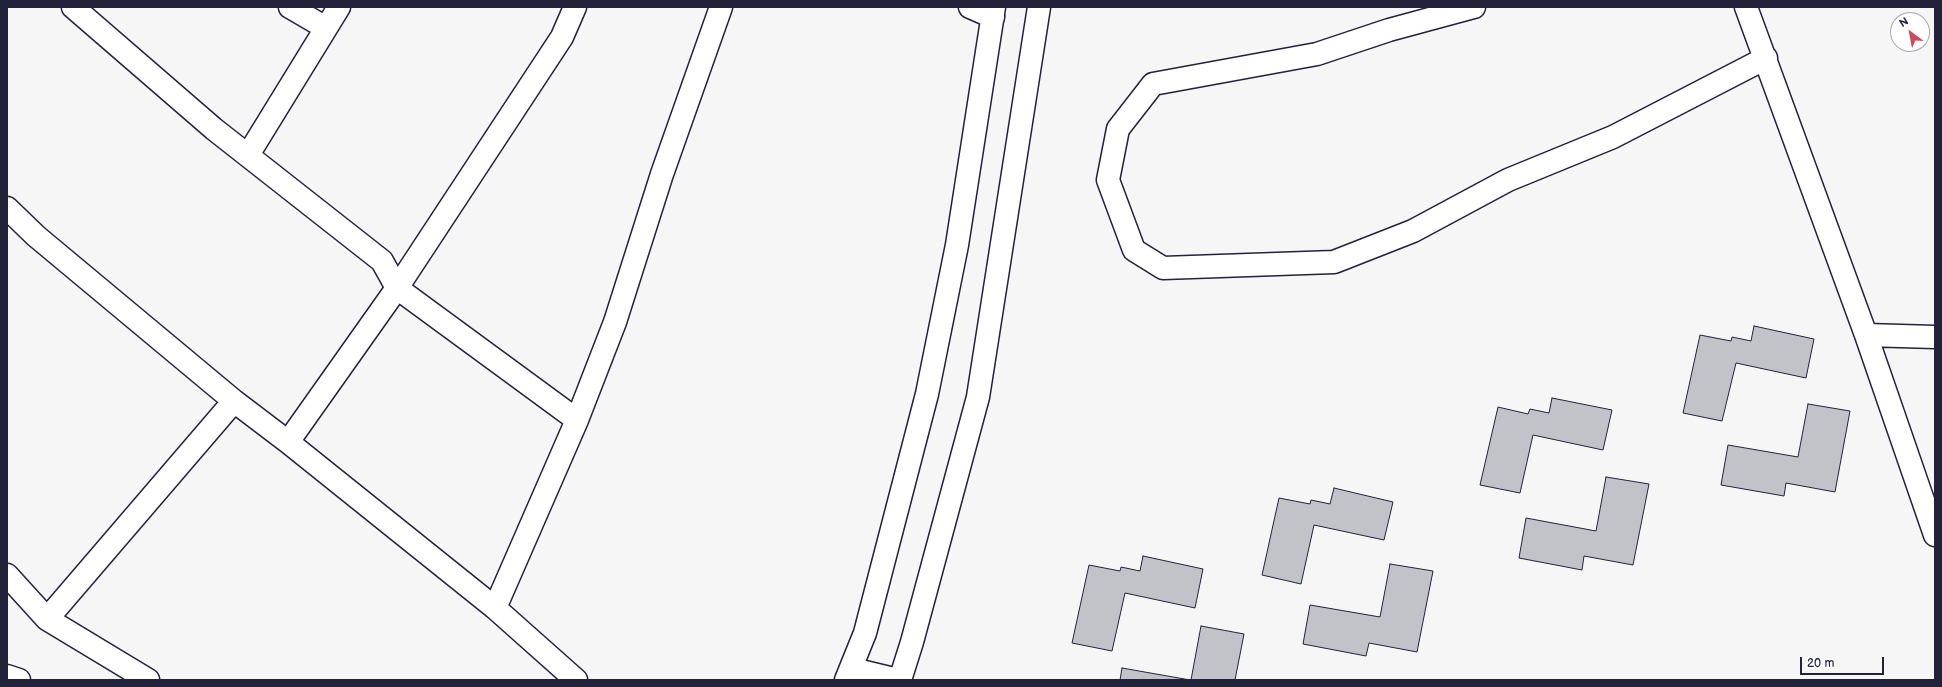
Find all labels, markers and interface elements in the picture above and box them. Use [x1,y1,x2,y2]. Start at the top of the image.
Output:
north arrow [1890,12,1930,52]
text: N [1897,15,1911,30]
scale bar [1802,649,1886,675]
text: 20 m [1807,656,1834,671]

